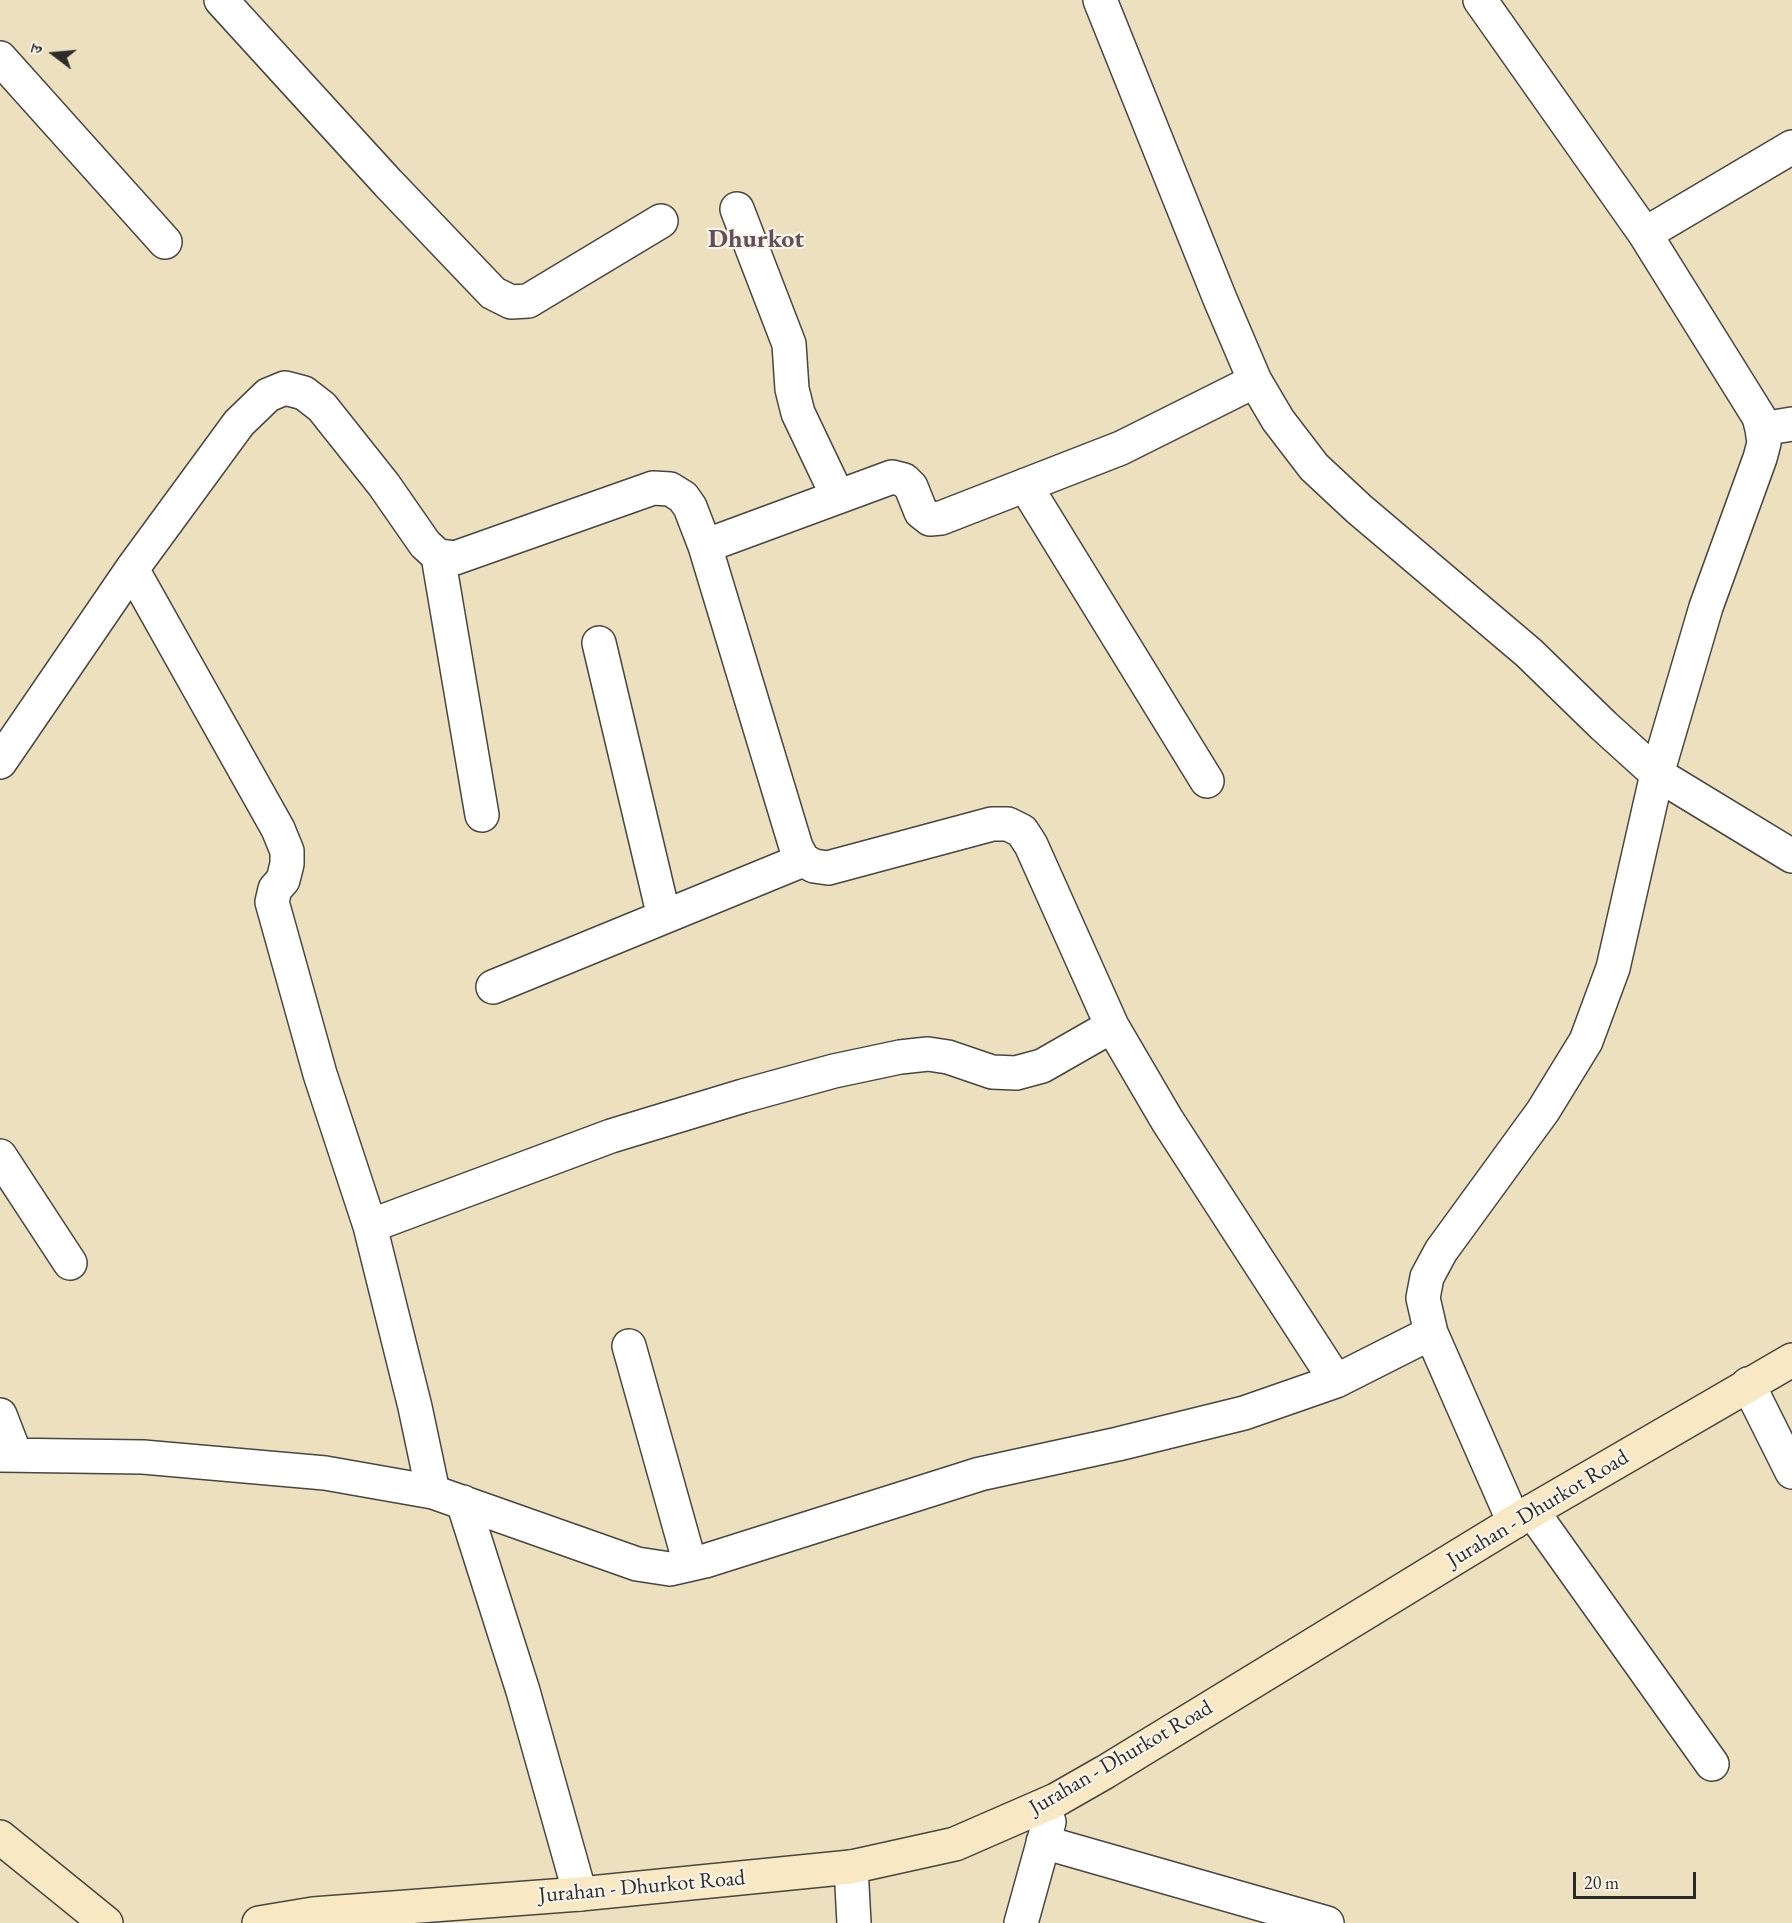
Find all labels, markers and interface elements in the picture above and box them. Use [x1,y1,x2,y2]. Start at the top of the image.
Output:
north arrow [24,24,84,84]
text: उ [25,42,47,56]
district label: Dhurkot [708,224,804,256]
street label: Jurahan - Dhurkot Road [1442,1444,1634,1574]
street label: Jurahan - Dhurkot Road [1025,1695,1217,1821]
scale bar [1576,1860,1699,1898]
street label: Jurahan - Dhurkot Road [538,1865,746,1909]
text: 20 m [1584,1871,1619,1894]

